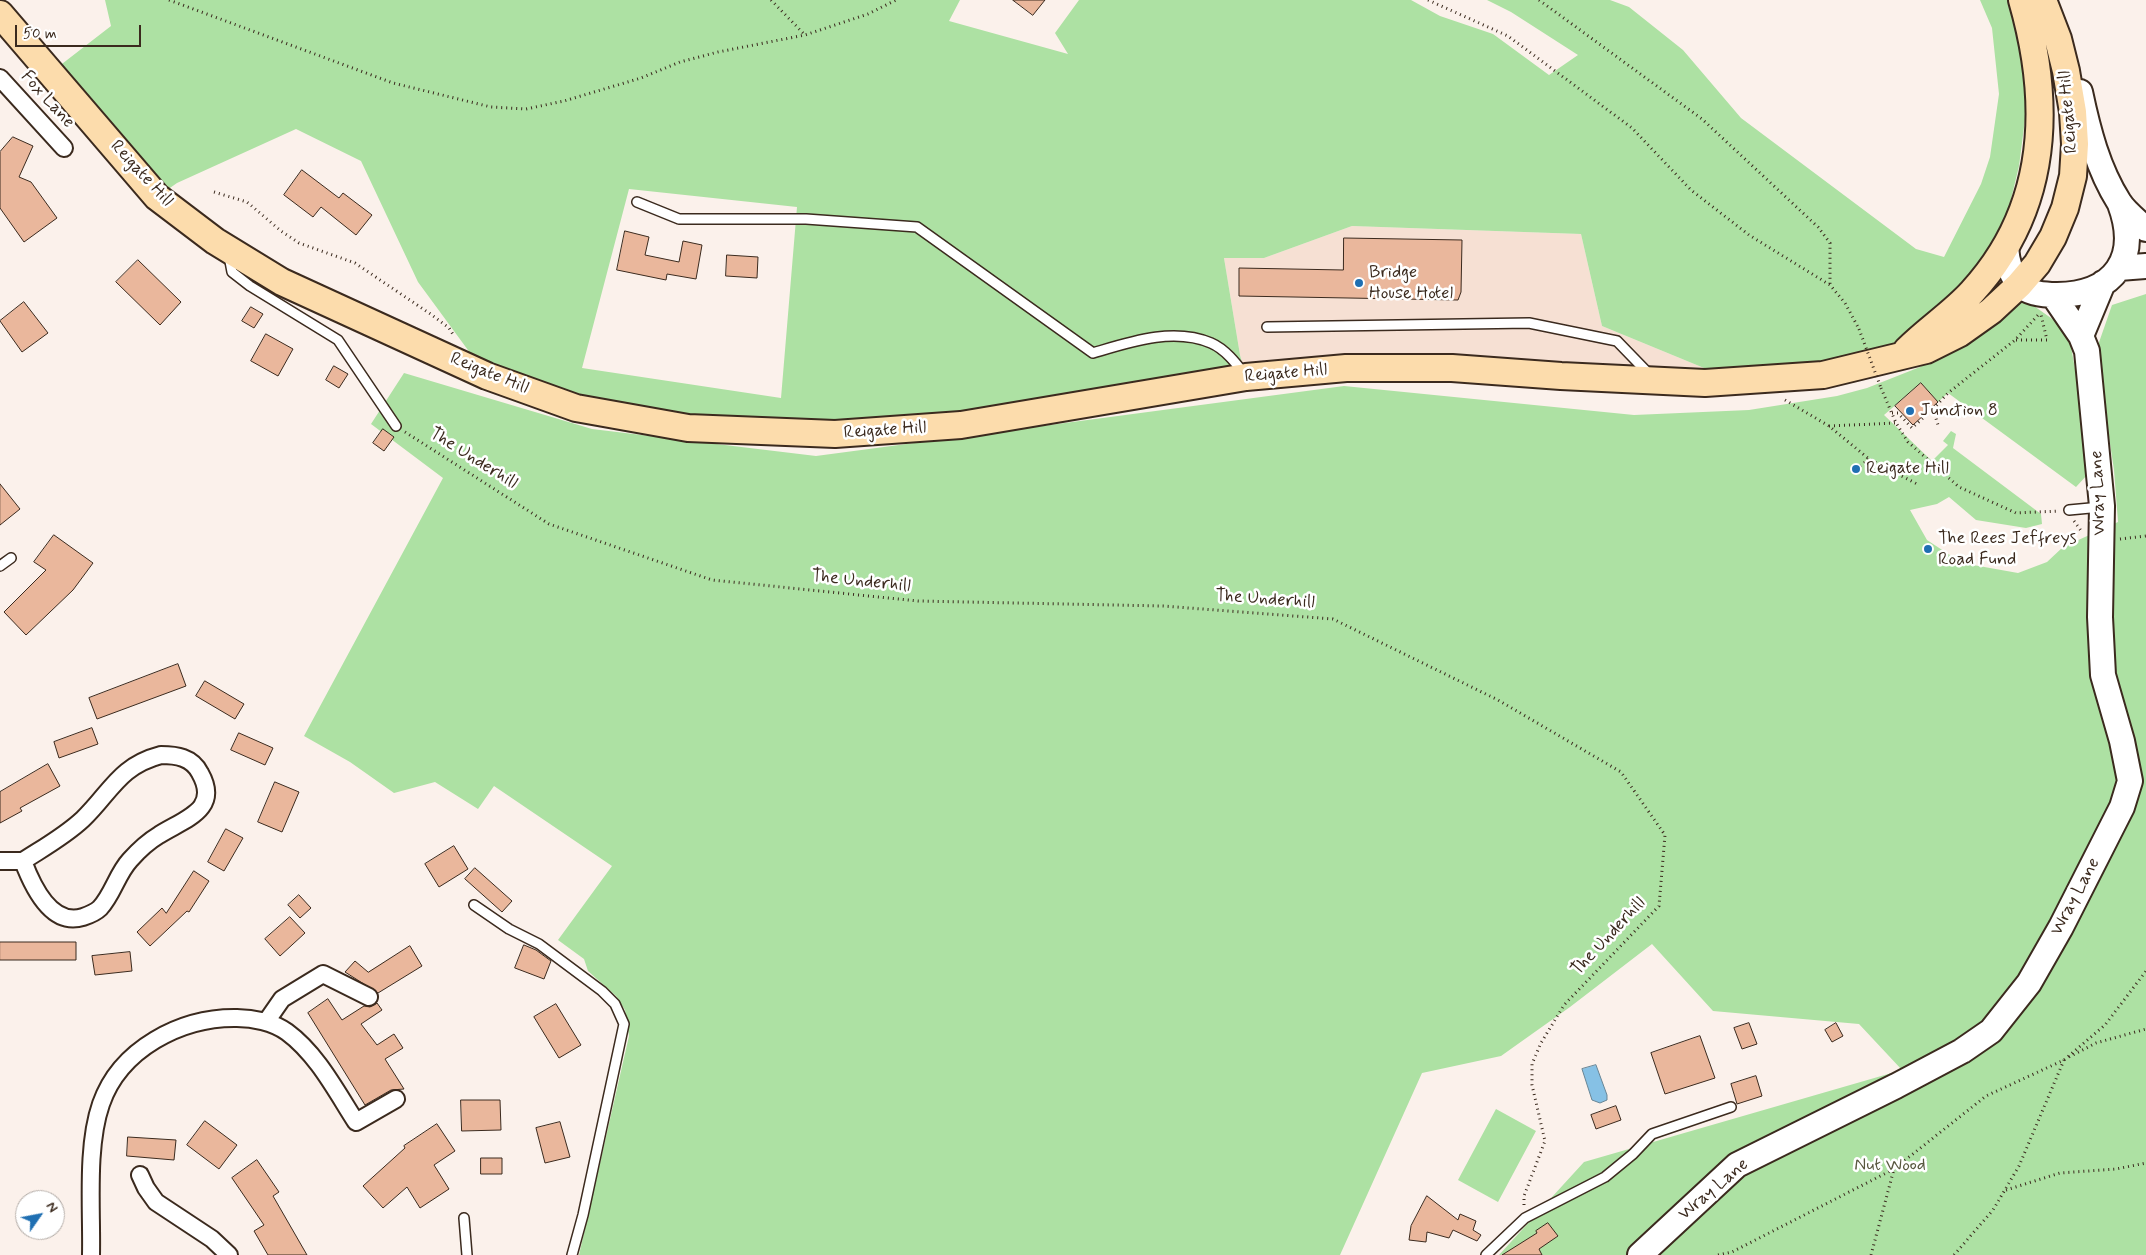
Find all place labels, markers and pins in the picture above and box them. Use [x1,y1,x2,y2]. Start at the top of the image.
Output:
place label: Bridge House Hotel [1369,262,1453,304]
marker: Bridge House Hotel [1353,277,1365,289]
place label: Junction 8 [1920,400,1998,422]
marker: Junction 8 [1904,405,1916,417]
place label: Reigate Hill [1866,458,1949,480]
marker: Reigate Hill [1850,463,1862,475]
place label: The Rees Jeffreys Road Fund [1938,528,2077,570]
marker: The Rees Jeffreys Road Fund [1922,543,1934,555]

